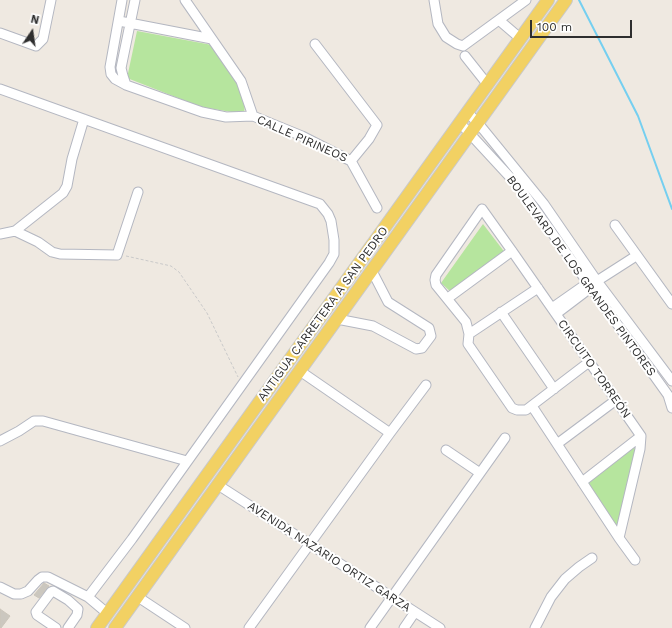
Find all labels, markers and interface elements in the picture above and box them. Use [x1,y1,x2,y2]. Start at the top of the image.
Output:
north arrow [12,12,52,52]
scale bar [532,12,634,38]
text: N [29,13,40,27]
text: 100 m [537,20,572,34]
street label: CALLE PIRINEOS [254,113,350,165]
street label: BOULEVARD DE LOS GRANDES PINTORES [503,173,659,379]
street label: ANTIGUA CARRETERA A SAN PEDRO [255,224,391,404]
street label: CIRCUITO TORREÓN [554,317,634,421]
street label: AVENIDA NAZARIO ORTIZ GARZA [245,499,413,615]

